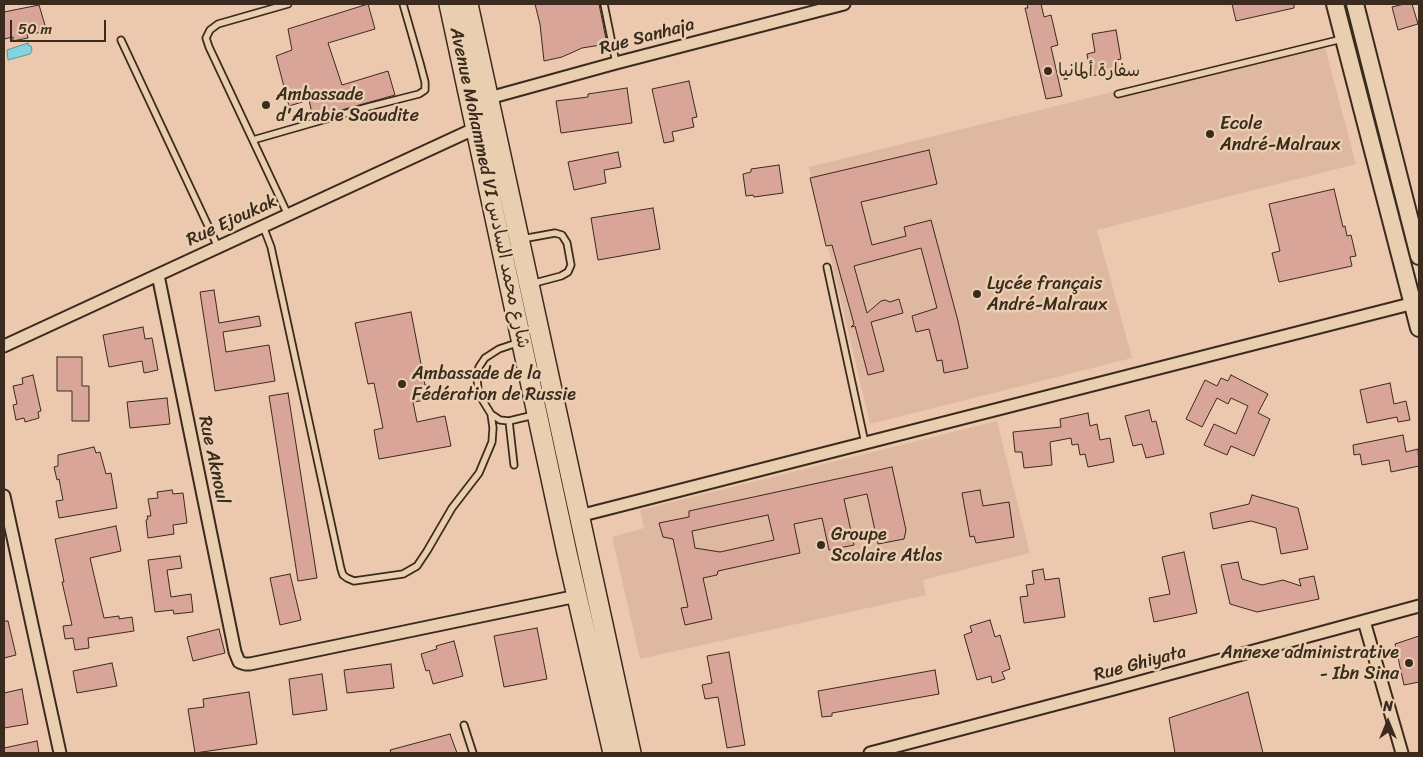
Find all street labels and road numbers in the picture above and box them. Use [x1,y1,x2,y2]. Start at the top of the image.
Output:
street label: Rue Sanhaja [597,14,697,60]
street label: Avenue Mohammed VI شارع محمد السادس [444,26,534,350]
street label: Rue Ejoukak [183,191,281,251]
street label: Rue Aknoul [193,414,233,506]
street label: Rue Ghiyata [1091,641,1189,687]

